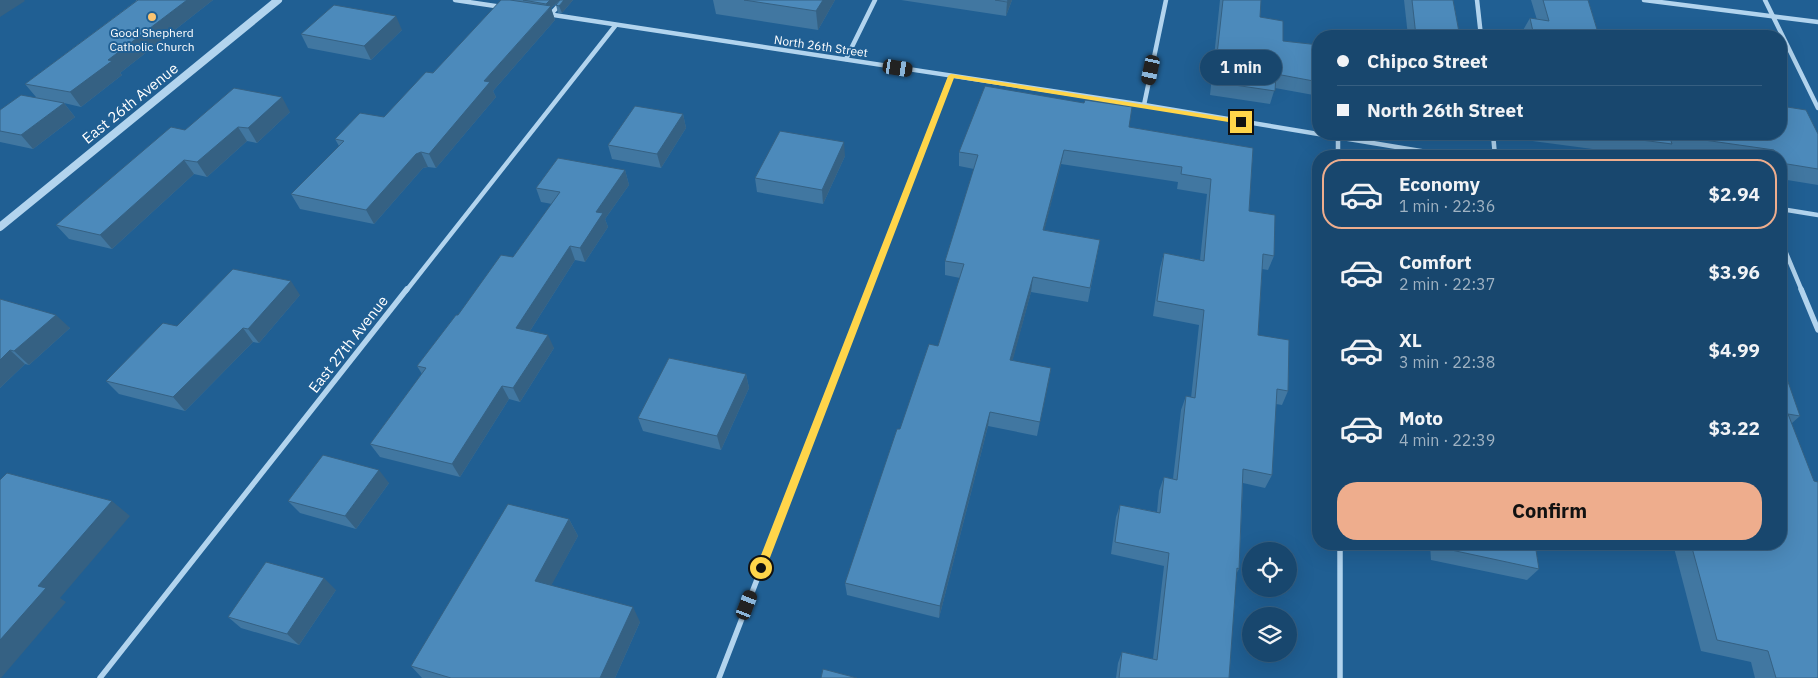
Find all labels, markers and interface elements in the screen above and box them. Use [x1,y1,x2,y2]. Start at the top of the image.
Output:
marker: Good Shepherd Catholic Church [146,11,158,23]
place label: Good Shepherd Catholic Church [109,25,195,54]
street label: North 26th Street [773,32,869,60]
callout: 1 min [1200,49,1282,84]
text: Chipco Street [1367,49,1488,73]
car [1140,54,1161,86]
text: 1 min [1220,57,1262,77]
street label: East 26th Avenue [78,58,182,148]
car [882,58,913,78]
text: North 26th Street [1367,98,1523,122]
route end [1230,111,1252,133]
icon: car [1339,172,1384,217]
text: Economy [1399,172,1480,196]
text: $2.94 [1708,182,1760,206]
text: 1 min · 22:36 [1399,196,1495,216]
icon: car [1339,250,1384,295]
text: Comfort [1399,250,1472,274]
text: $3.96 [1708,260,1760,284]
text: 2 min · 22:37 [1399,274,1495,294]
street label: East 27th Avenue [304,292,392,396]
icon: car [1339,328,1384,373]
text: XL [1399,328,1422,352]
text: $4.99 [1708,338,1760,362]
text: 3 min · 22:38 [1399,352,1495,372]
icon: car [1339,406,1384,451]
text: Moto [1399,406,1443,430]
text: $3.22 [1708,416,1760,440]
text: 4 min · 22:39 [1399,430,1495,450]
button: Confirm [1337,482,1762,540]
map controls [1242,542,1297,662]
button: locate [1242,542,1297,597]
route start [750,557,772,579]
car [734,588,759,622]
button: layers [1242,607,1297,662]

